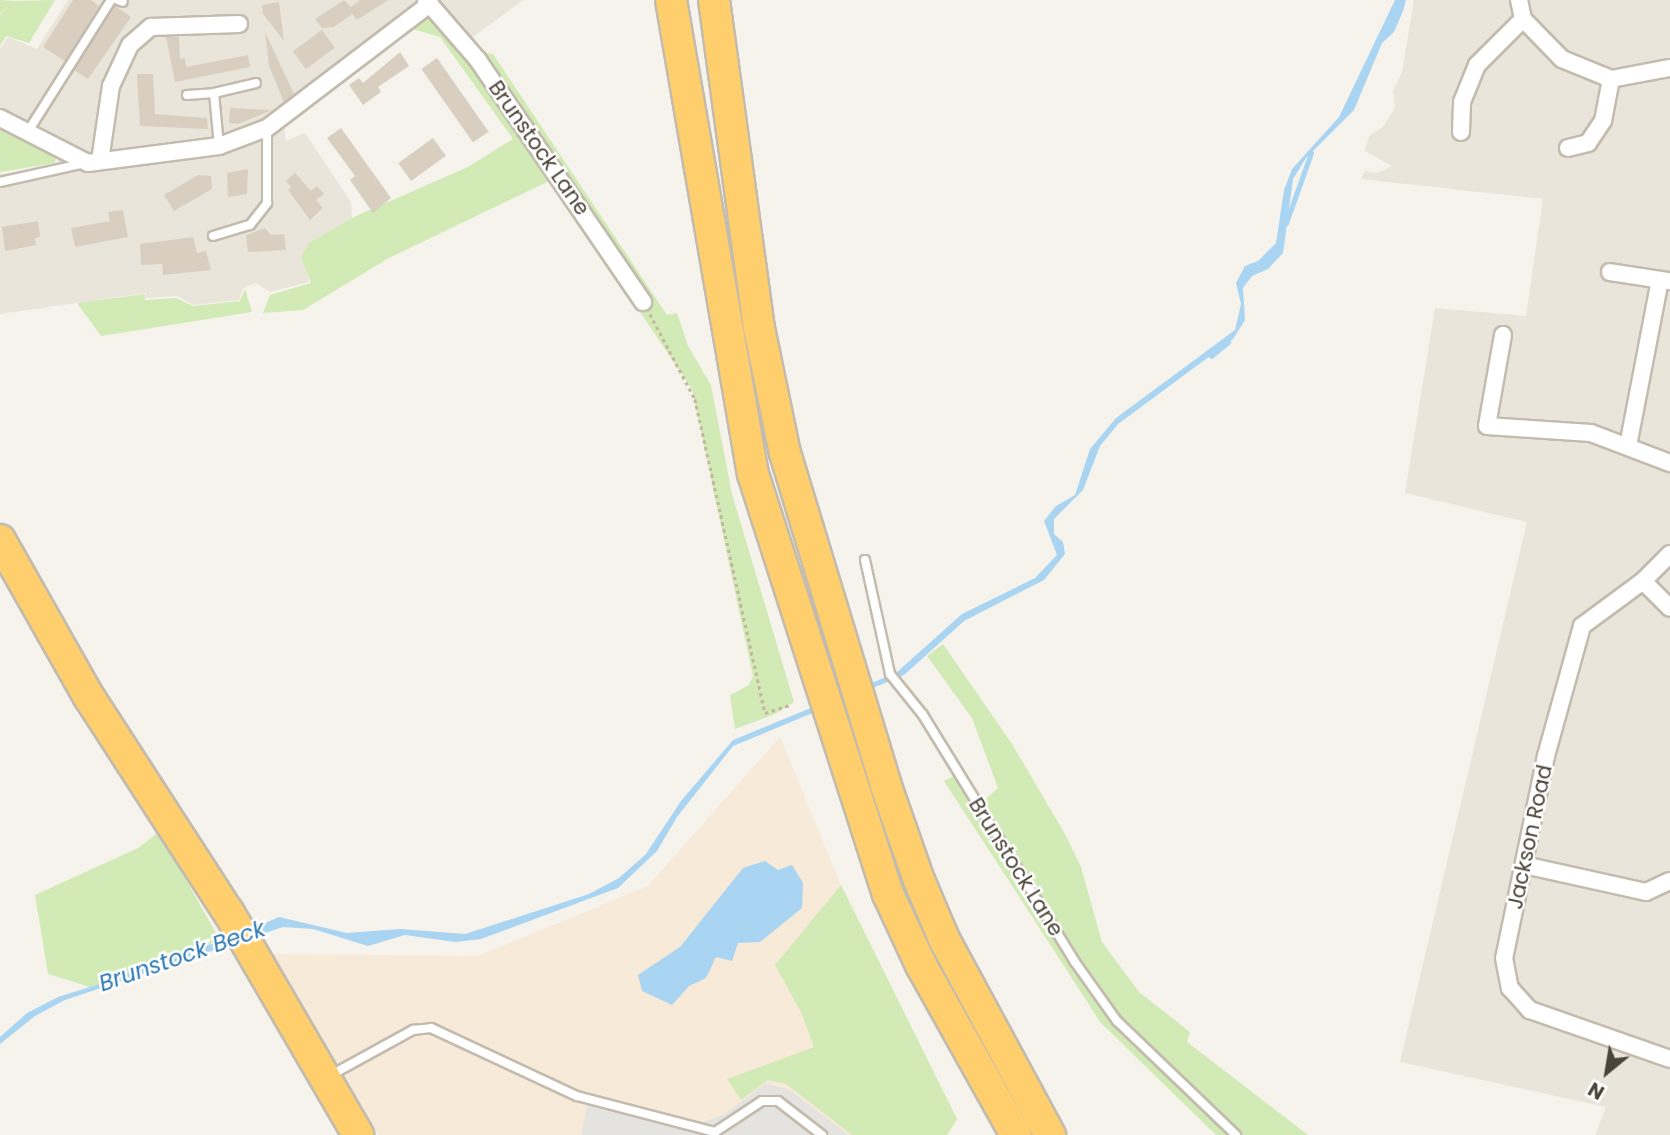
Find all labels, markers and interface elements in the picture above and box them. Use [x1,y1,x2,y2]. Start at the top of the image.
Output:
street label: Brunstock Lane [483,76,595,220]
street label: Jackson Road [1502,763,1558,911]
street label: Brunstock Lane [963,793,1069,941]
water label: Brunstock Beck [95,915,269,997]
north arrow [1572,1037,1642,1107]
text: N [1583,1075,1609,1106]

